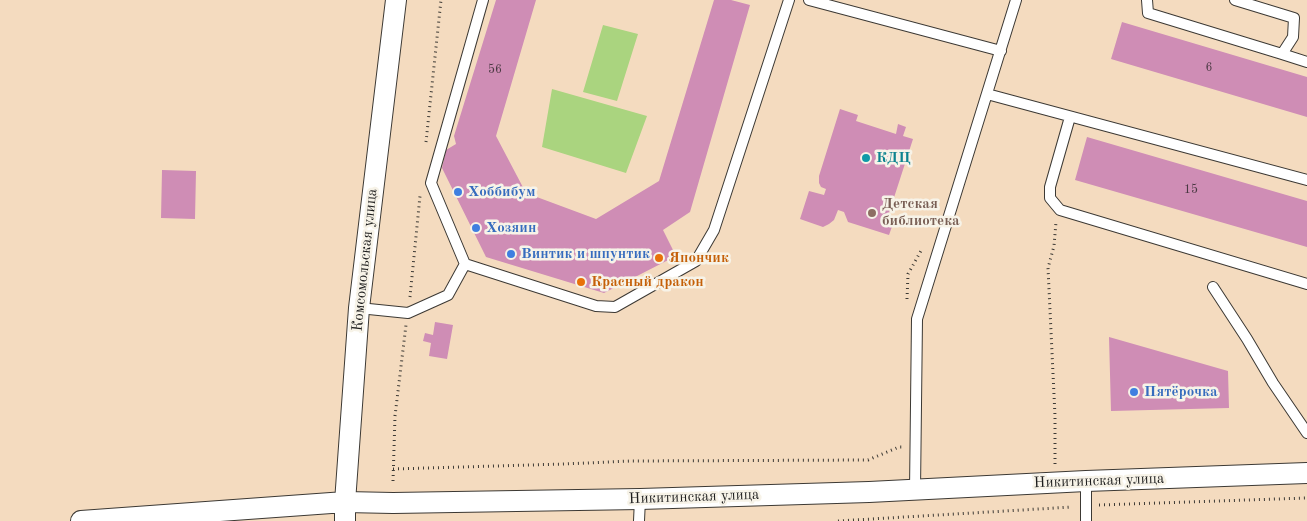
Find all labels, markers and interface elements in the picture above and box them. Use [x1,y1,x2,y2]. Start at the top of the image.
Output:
house number: 6 [1206,61,1212,75]
house number: 56 [488,63,502,77]
place label: КДЦ [876,149,911,167]
marker: КДЦ [860,152,872,164]
place label: Хоббибум [468,183,536,201]
house number: 15 [1184,183,1198,197]
marker: Хоббибум [452,186,464,198]
street label: Комсомольская улица [349,188,381,332]
place label: Детская библиотека [882,195,960,230]
marker: Детская библиотека [866,207,878,219]
place label: Хозяин [486,219,536,237]
marker: Хозяин [470,222,482,234]
place label: Винтик и шпунтик [521,245,650,263]
marker: Винтик и шпунтик [505,248,517,260]
place label: Япончик [669,249,729,267]
marker: Япончик [653,252,665,264]
place label: Красный дракон [591,273,704,291]
marker: Красный дракон [575,276,587,288]
place label: Пятёрочка [1144,383,1218,401]
marker: Пятёрочка [1128,386,1140,398]
street label: Никитинская улица [1033,470,1165,492]
street label: Никитинская улица [628,486,760,508]

